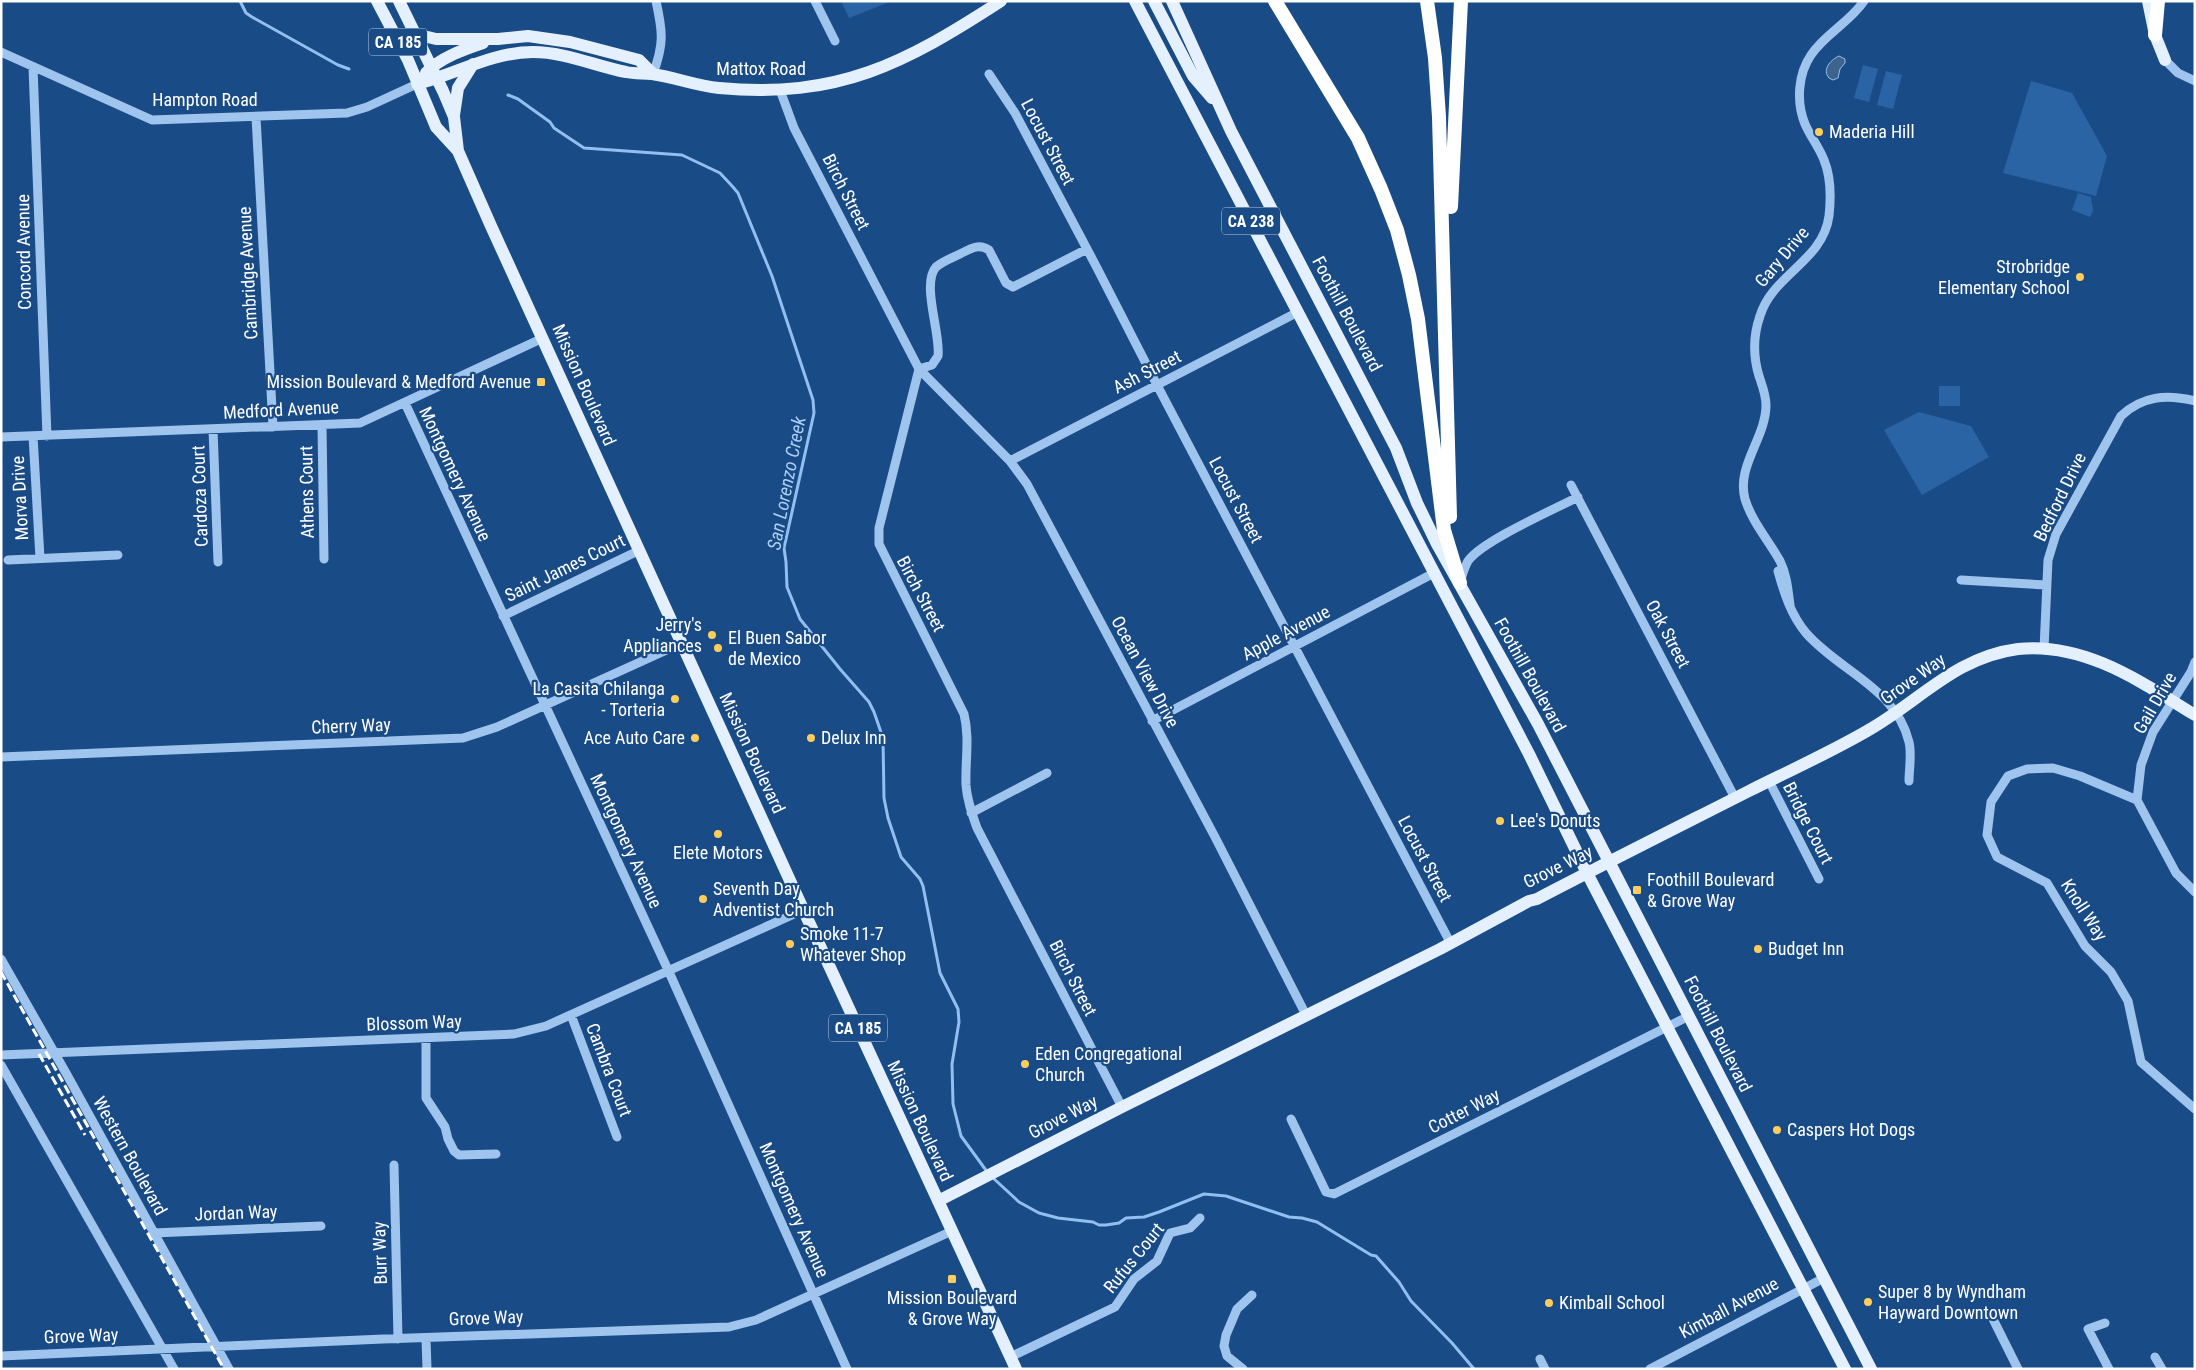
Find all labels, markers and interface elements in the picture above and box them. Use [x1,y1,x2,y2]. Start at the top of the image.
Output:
road number: CA 185 [369,28,427,56]
street label: Mattox Road [716,58,806,79]
street label: Hampton Road [152,89,258,110]
street label: Locust Street [1017,95,1080,188]
place label: Maderia Hill [1829,121,1915,142]
marker: Maderia Hill [1813,126,1825,138]
street label: Birch Street [818,150,875,233]
street label: Concord Avenue [12,194,35,310]
street label: Cambridge Avenue [234,206,261,340]
road number: CA 238 [1222,208,1280,235]
street label: Gary Drive [1750,222,1813,291]
street label: Foothill Boulevard [1308,253,1387,375]
place label: Strobridge Elementary School [1938,256,2070,298]
marker: Strobridge Elementary School [2074,271,2086,283]
street label: Mission Boulevard [548,321,621,449]
street label: Ash Street [1109,345,1184,398]
place label: Mission Boulevard & Medford Avenue [266,371,531,392]
marker: Mission Boulevard & Medford Avenue [535,376,547,388]
street label: Medford Avenue [223,396,339,423]
street label: Montgomery Avenue [415,403,496,544]
water label: San Lorenzo Creek [762,414,811,552]
street label: Cardoza Court [187,445,212,547]
street label: Athens Court [295,445,318,539]
street label: Bedford Drive [2029,449,2090,545]
street label: Locust Street [1205,453,1268,546]
street label: Morva Drive [7,455,32,541]
street label: Saint James Court [501,529,628,606]
street label: Birch Street [893,552,950,635]
street label: Oak Street [1642,596,1695,671]
street label: Apple Avenue [1238,601,1333,665]
street label: Ocean View Drive [1107,612,1184,731]
place label: Jerry's Appliances [623,614,702,656]
street label: Foothill Boulevard [1490,614,1571,736]
place label: El Buen Sabor de Mexico [728,627,827,669]
marker: Jerry's Appliances [706,629,718,641]
marker: El Buen Sabor de Mexico [712,642,724,654]
street label: Grove Way [1876,648,1950,709]
street label: Gail Drive [2129,668,2181,737]
place label: La Casita Chilanga - Torteria [532,678,665,720]
street label: Mission Boulevard [715,689,790,816]
marker: La Casita Chilanga - Torteria [669,693,681,705]
street label: Cherry Way [311,714,392,737]
place label: Ace Auto Care [584,727,685,748]
place label: Delux Inn [821,727,887,748]
marker: Ace Auto Care [689,732,701,744]
marker: Delux Inn [805,732,817,744]
street label: Montgomery Avenue [586,770,667,911]
street label: Bridge Court [1779,778,1838,867]
place label: Lee's Donuts [1510,810,1600,831]
street label: Locust Street [1394,812,1457,905]
marker: Lee's Donuts [1494,815,1506,827]
marker: Elete Motors [712,828,724,840]
street label: Grove Way [1520,841,1596,892]
place label: Elete Motors [673,842,763,863]
place label: Foothill Boulevard & Grove Way [1647,869,1775,911]
street label: Knoll Way [2057,875,2112,945]
place label: Seventh Day Adventist Church [713,878,834,920]
marker: Foothill Boulevard & Grove Way [1631,884,1643,896]
marker: Seventh Day Adventist Church [697,893,709,905]
place label: Smoke 11-7 Whatever Shop [800,923,906,965]
street label: Birch Street [1045,936,1102,1019]
marker: Smoke 11-7 Whatever Shop [784,938,796,950]
place label: Budget Inn [1768,938,1844,959]
marker: Budget Inn [1752,943,1764,955]
street label: Foothill Boulevard [1680,972,1757,1095]
street label: Blossom Way [366,1010,463,1035]
road number: CA 185 [829,1014,887,1042]
street label: Cambra Court [582,1020,637,1119]
place label: Eden Congregational Church [1035,1043,1182,1085]
street label: Mission Boulevard [883,1057,958,1184]
marker: Eden Congregational Church [1019,1058,1031,1070]
street label: Cotter Way [1425,1083,1503,1137]
street label: Grove Way [1025,1090,1101,1143]
street label: Western Boulevard [89,1093,172,1219]
place label: Caspers Hot Dogs [1787,1119,1915,1140]
marker: Caspers Hot Dogs [1771,1124,1783,1136]
street label: Montgomery Avenue [755,1139,834,1281]
street label: Jordan Way [194,1201,278,1224]
street label: Rufus Court [1099,1218,1168,1297]
street label: Burr Way [368,1221,391,1285]
marker: Mission Boulevard & Grove Way [946,1273,958,1285]
street label: Kimball Avenue [1676,1273,1782,1342]
place label: Super 8 by Wyndham Hayward Downtown [1878,1281,2026,1323]
place label: Mission Boulevard & Grove Way [887,1287,1017,1329]
place label: Kimball School [1559,1292,1665,1313]
marker: Super 8 by Wyndham Hayward Downtown [1862,1296,1874,1308]
marker: Kimball School [1543,1297,1555,1309]
street label: Grove Way [448,1306,524,1329]
street label: Grove Way [43,1324,119,1347]

